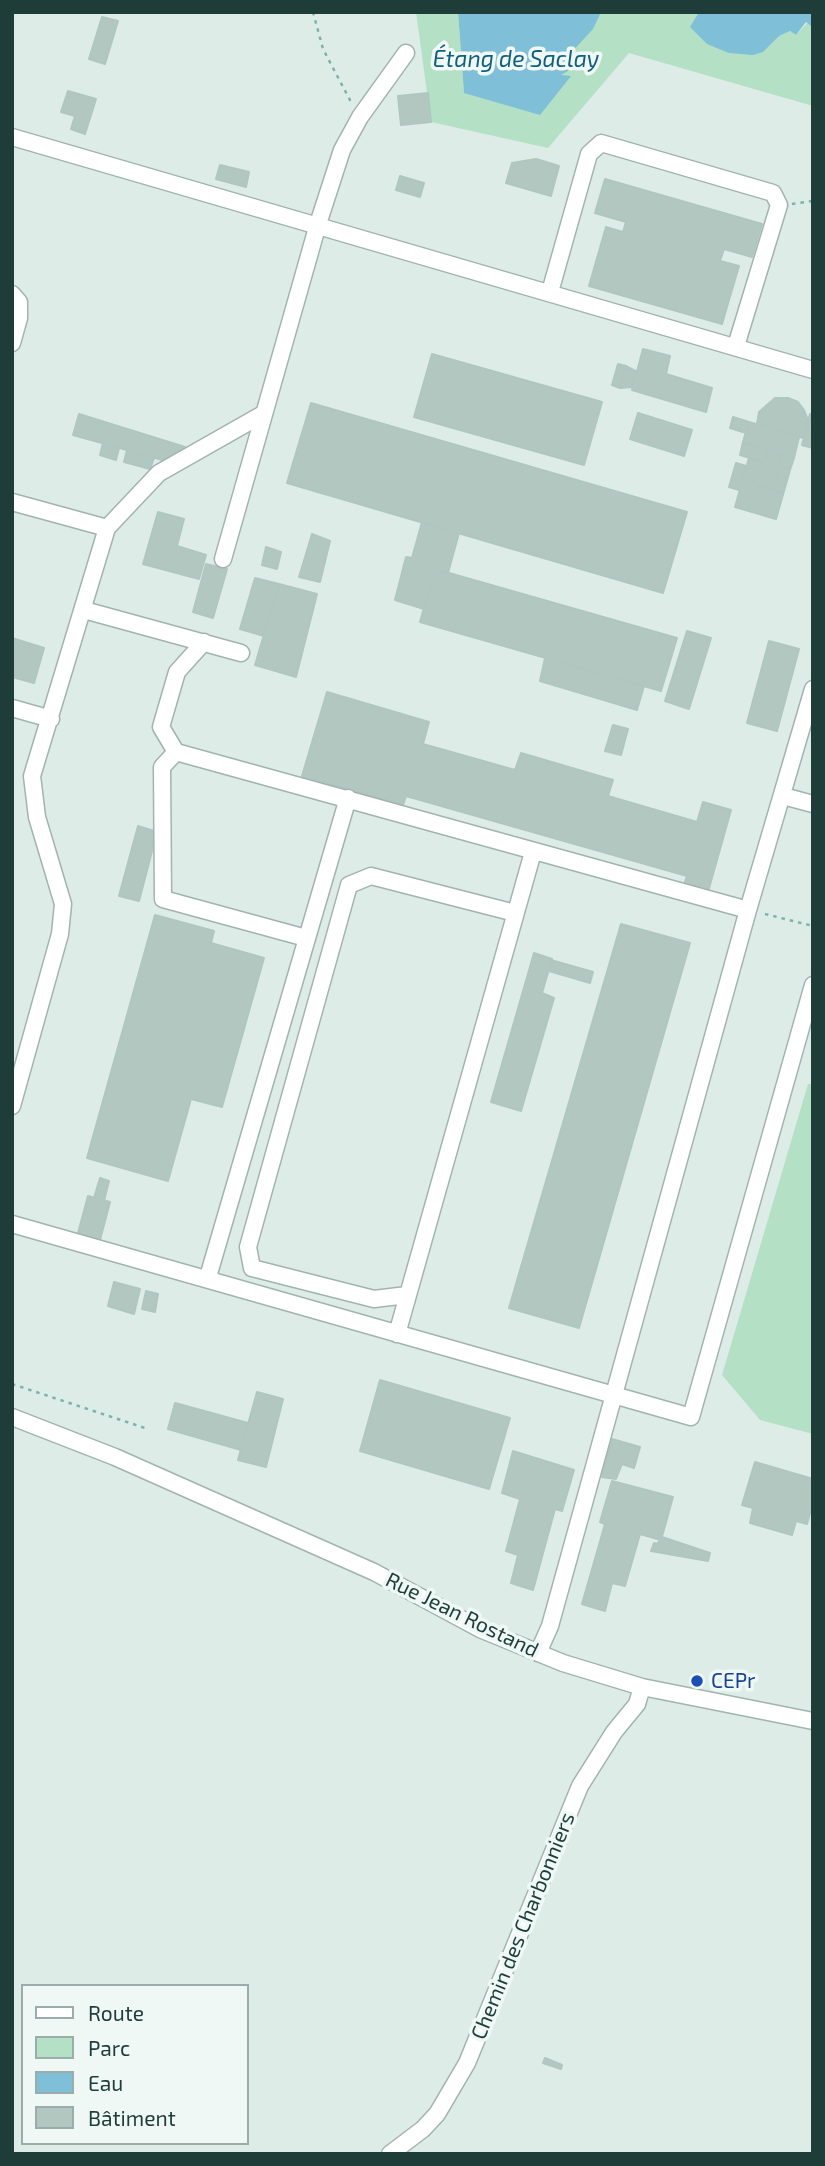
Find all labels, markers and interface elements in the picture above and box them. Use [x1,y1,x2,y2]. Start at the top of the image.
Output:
water label: Étang de Saclay [433,45,599,73]
street label: Rue Jean Rostand [381,1567,543,1663]
place label: CEPr [711,1668,756,1694]
marker: CEPr [689,1673,705,1689]
street label: Chemin des Charbonniers [466,1809,580,2043]
legend [21,1984,248,2145]
text: Route [88,2000,144,2025]
text: Parc [88,2035,130,2060]
text: Eau [88,2070,123,2095]
text: Bâtiment [88,2105,176,2130]

